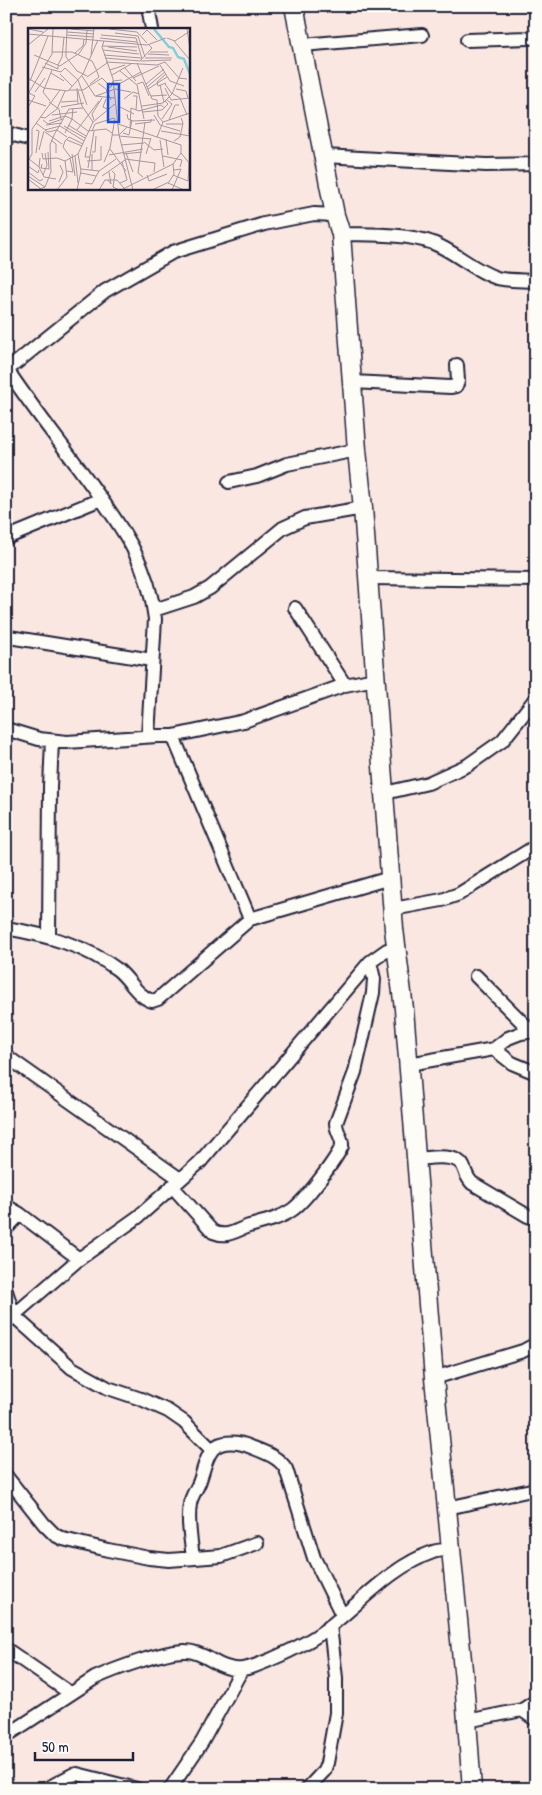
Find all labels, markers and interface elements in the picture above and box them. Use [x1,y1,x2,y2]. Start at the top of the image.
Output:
inset map [28,28,190,190]
scale bar [35,1730,132,1762]
text: 50 m [42,1736,69,1757]

